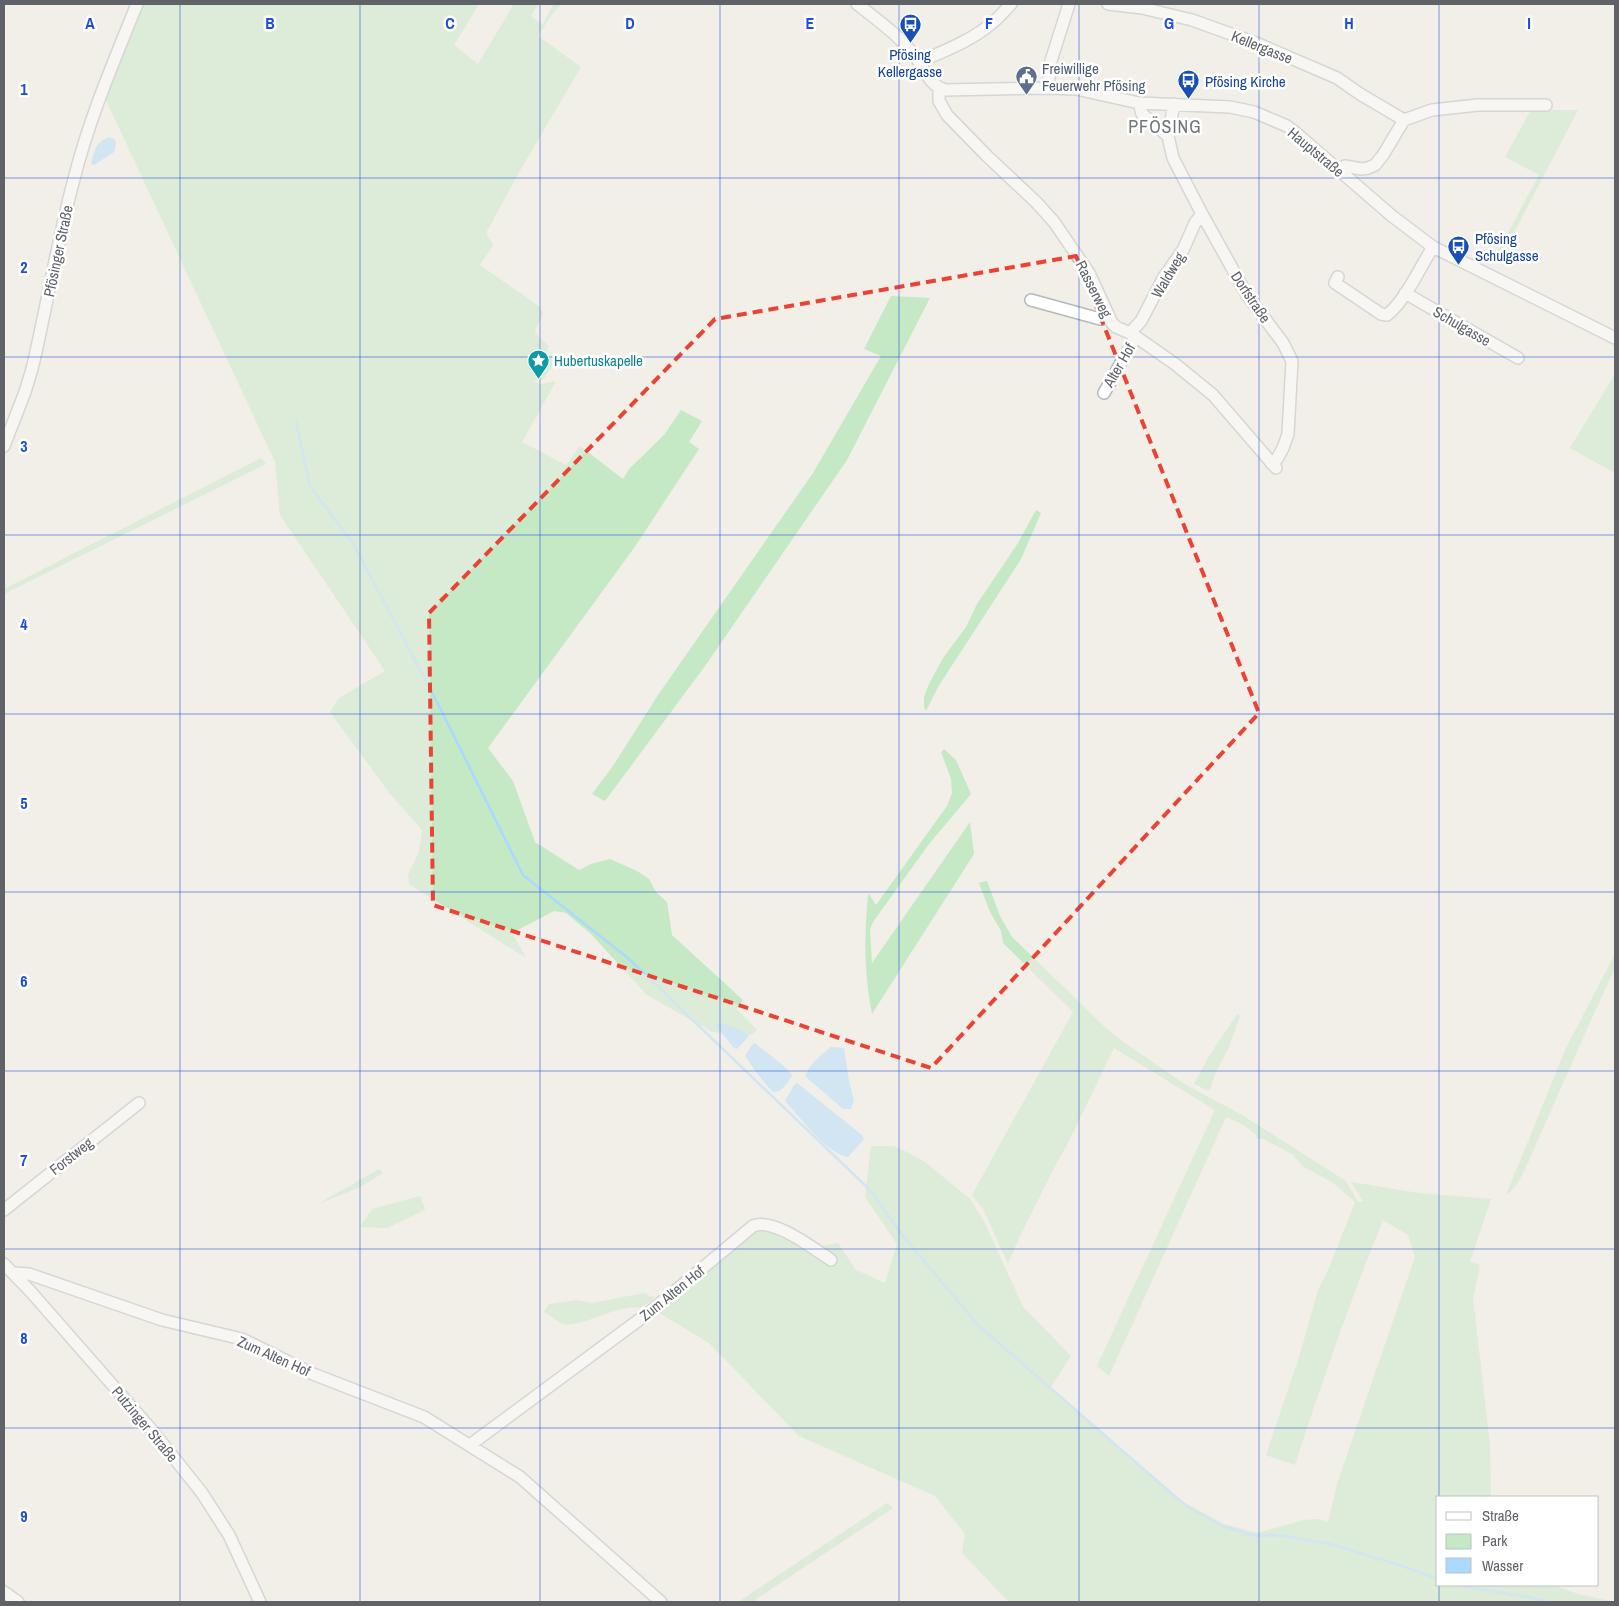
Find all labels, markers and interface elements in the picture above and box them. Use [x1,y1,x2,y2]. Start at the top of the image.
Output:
text: A [85,12,95,34]
text: B [265,12,275,34]
text: C [445,12,455,34]
text: D [625,12,635,34]
text: E [806,12,815,34]
text: F [985,12,993,34]
text: G [1164,12,1174,34]
text: H [1344,12,1354,34]
text: I [1527,12,1531,34]
bus stop icon: Pfösing Kellergasse [898,13,922,44]
street label: Kellergasse [1228,25,1296,69]
place label: Pfösing Kellergasse [878,44,942,82]
place label: Freiwillige Feuerwehr Pfösing [1042,58,1145,96]
public building icon: Freiwillige Feuerwehr Pfösing [1014,65,1038,96]
bus stop icon: Pfösing Kirche [1177,69,1201,100]
place label: Pfösing Kirche [1205,71,1286,92]
text: 1 [20,78,28,100]
district label: PFÖSING [1128,114,1202,139]
street label: Hauptstraße [1283,122,1349,182]
street label: Pfösinger Straße [38,203,78,299]
place label: Pfösing Schulgasse [1475,228,1539,266]
bus stop icon: Pfösing Schulgasse [1447,235,1471,266]
street label: Waldweg [1146,248,1190,302]
text: 2 [20,256,28,278]
street label: Rasserweg [1071,257,1117,321]
street label: Dorfstraße [1226,267,1276,327]
street label: Schulgasse [1429,301,1495,351]
street label: Alter Hof [1097,339,1140,392]
place icon: Hubertuskapelle [526,348,550,379]
place label: Hubertuskapelle [554,350,643,371]
text: 3 [20,435,28,457]
text: 4 [20,613,28,635]
text: 5 [20,792,28,814]
text: 6 [20,970,28,992]
street label: Forstweg [45,1132,97,1180]
text: 7 [20,1149,28,1171]
street label: Zum Alten Hof [635,1260,709,1326]
text: 8 [20,1327,28,1349]
street label: Zum Alten Hof [234,1331,314,1382]
street label: Putzinger Straße [107,1382,183,1466]
legend [1436,1496,1599,1586]
text: 9 [20,1505,28,1527]
text: Straße [1482,1505,1519,1526]
text: Park [1482,1530,1508,1551]
text: Wasser [1482,1555,1523,1576]

